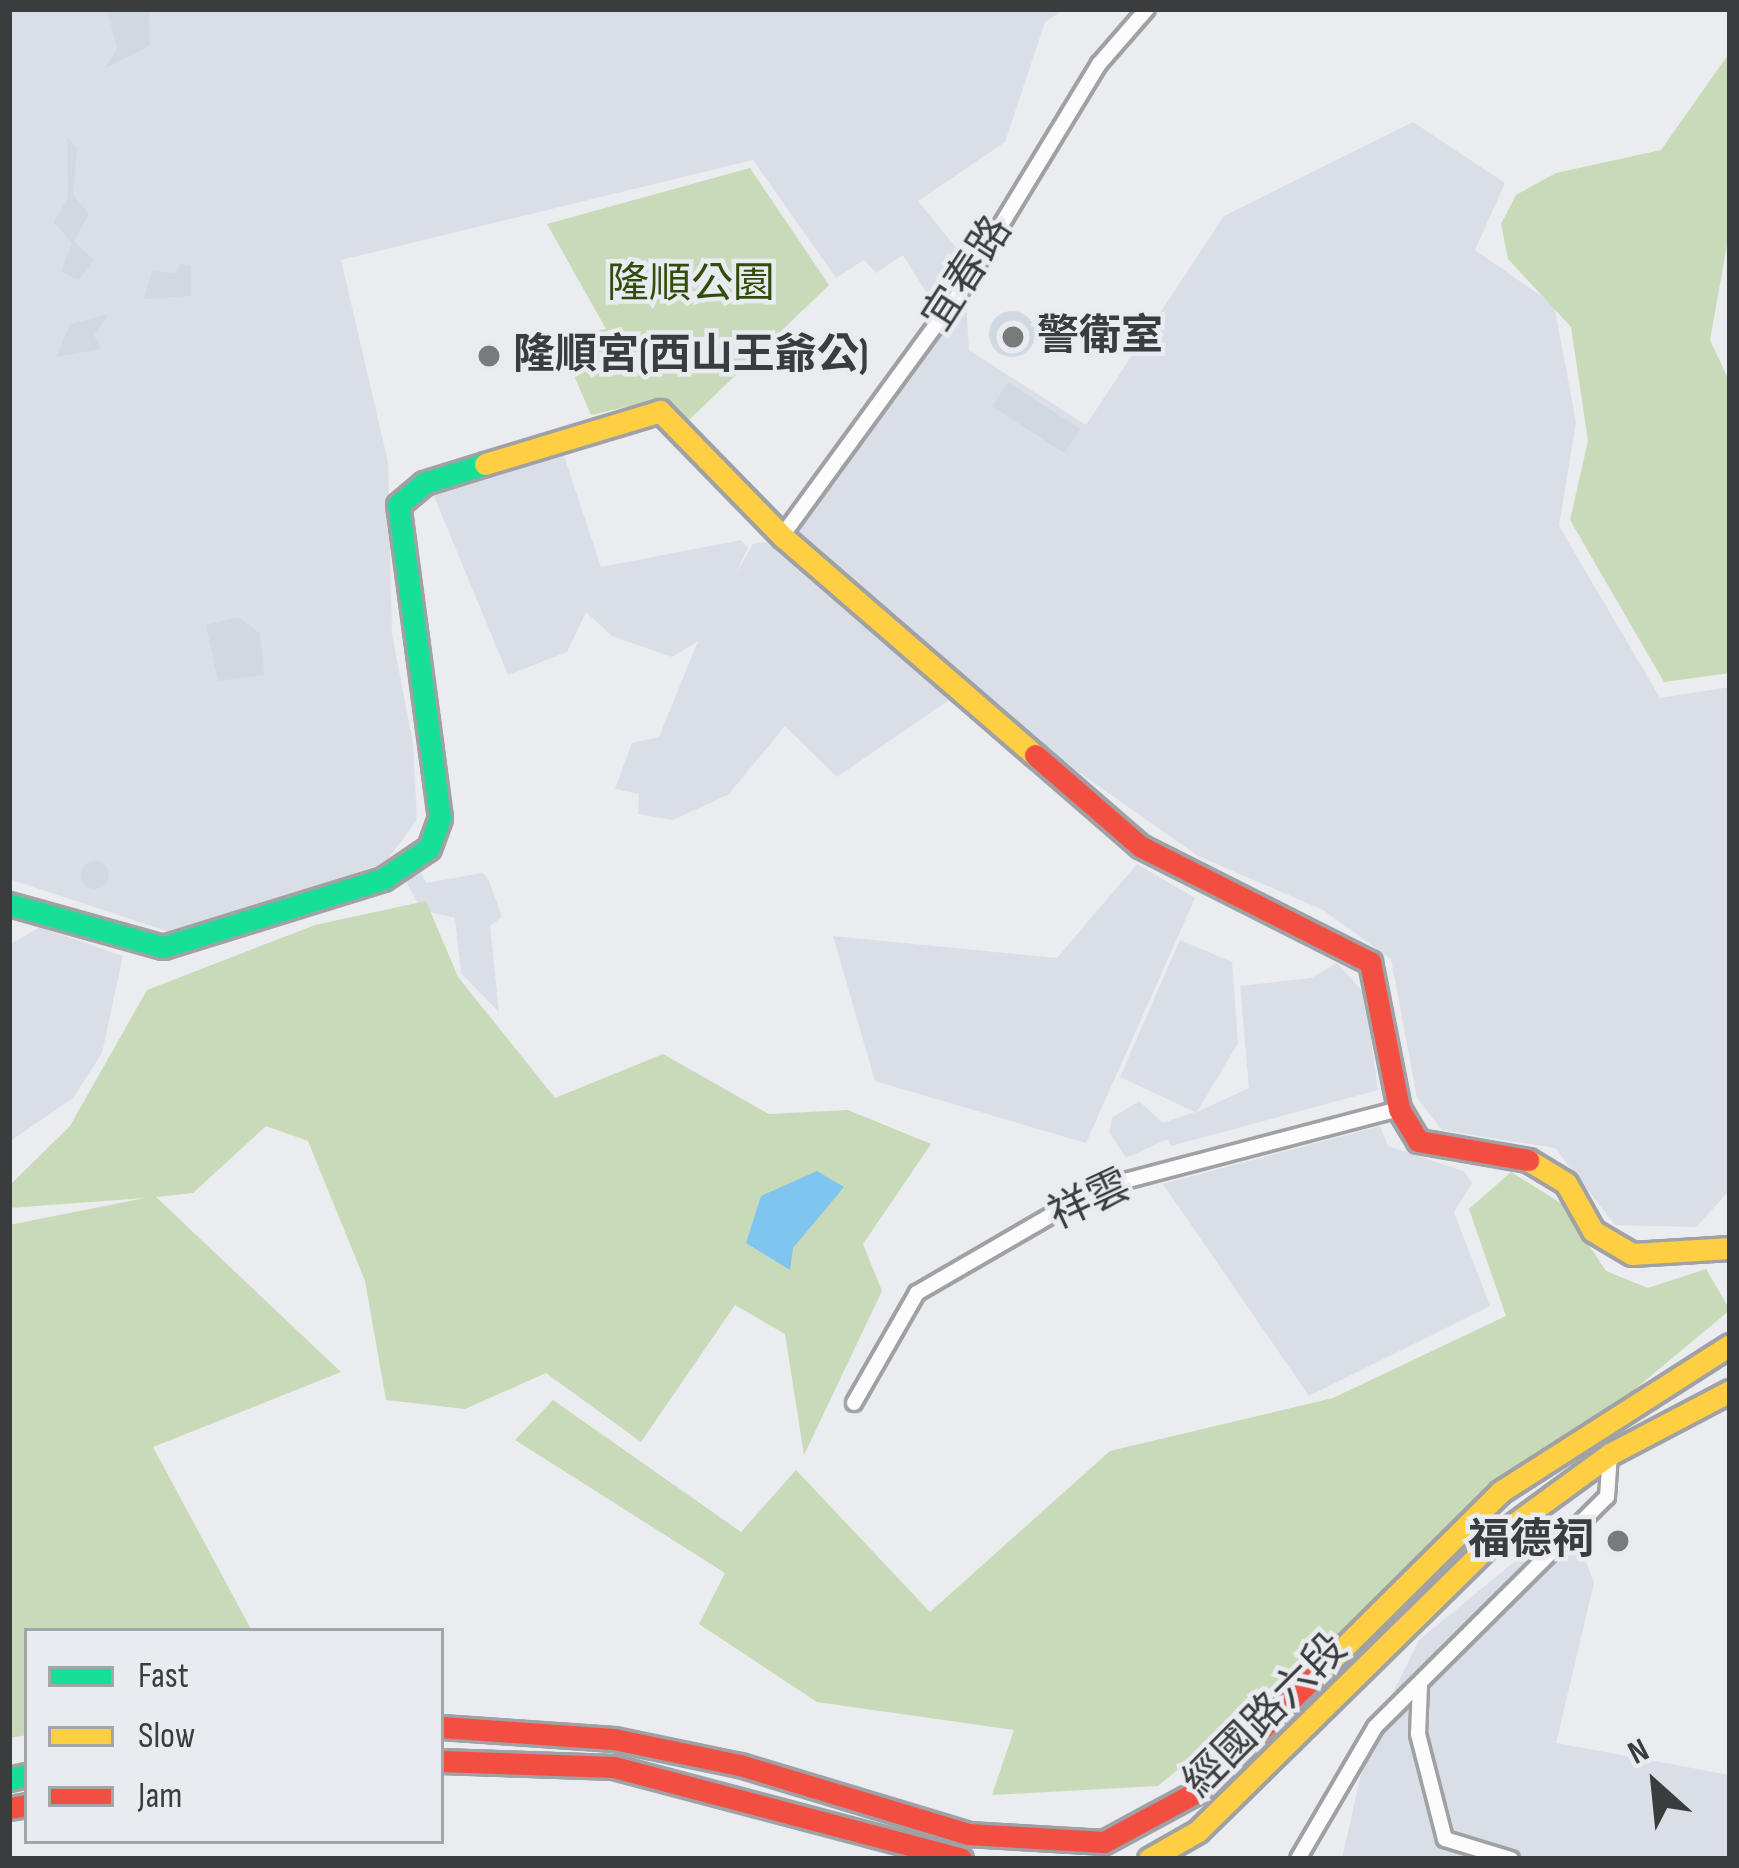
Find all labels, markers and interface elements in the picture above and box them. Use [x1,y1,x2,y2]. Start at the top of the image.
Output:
street label: 宜春路 [913,207,1023,341]
park label: 隆順公園 [607,260,775,310]
place label: 警衛室 [1037,312,1163,362]
marker: 警衛室 [1000,324,1026,350]
place label: 隆順宮(西山王爺公) [513,331,868,381]
marker: 隆順宮(西山王爺公) [476,343,502,369]
street label: 祥雲 [1041,1160,1139,1242]
place label: 福德祠 [1468,1516,1594,1566]
marker: 福德祠 [1605,1528,1631,1554]
street label: 經國路六段 [1174,1624,1358,1808]
legend [24,1628,444,1844]
text: Fast [138,1655,189,1698]
text: Slow [138,1715,195,1758]
north arrow [1595,1724,1715,1844]
text: N [1622,1730,1656,1774]
text: Jam [138,1775,182,1818]

